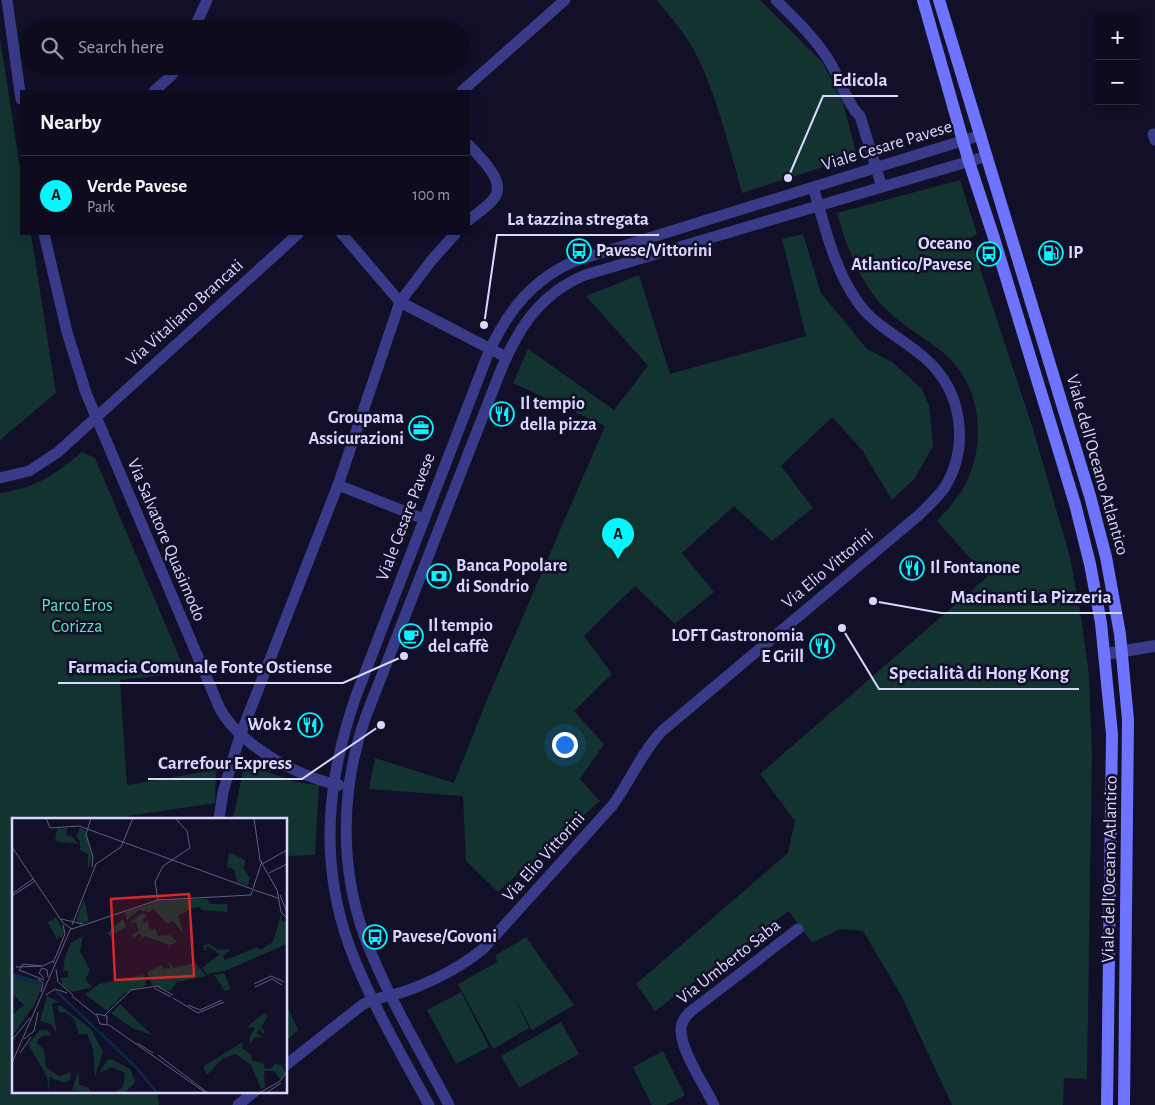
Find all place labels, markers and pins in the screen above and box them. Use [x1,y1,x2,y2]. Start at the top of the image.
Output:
callout: Edicola [823,62,898,96]
callout: La tazzina stregata [497,201,659,235]
place label: Oceano Atlantico/Pavese [851,235,972,274]
bus stop icon: Pavese/Vittorini [566,238,592,264]
fuel station icon: IP [1038,240,1064,266]
bus stop icon: Oceano Atlantico/Pavese [976,241,1002,267]
place label: Pavese/Vittorini [596,242,712,260]
place label: IP [1068,244,1083,262]
place label: Il tempio della pizza [520,395,597,434]
restaurant icon: Il tempio della pizza [489,401,515,427]
place label: Groupama Assicurazioni [308,409,404,448]
office icon: Groupama Assicurazioni [408,415,434,441]
pin: A [602,518,634,559]
restaurant icon: Il Fontanone [899,555,925,581]
place label: Banca Popolare di Sondrio [456,557,567,596]
place label: Il Fontanone [930,559,1020,577]
bank icon: Banca Popolare di Sondrio [426,563,452,589]
callout: Macinanti La Pizzeria [941,579,1122,613]
place label: Il tempio del caffè [428,617,493,656]
cafe icon: Il tempio del caffè [398,623,424,649]
place label: LOFT Gastronomia E Grill [671,627,804,666]
restaurant icon: LOFT Gastronomia E Grill [809,633,835,659]
callout: Farmacia Comunale Fonte Ostiense [58,649,343,683]
callout: Specialità di Hong Kong [879,655,1079,689]
restaurant icon: Wok 2 [297,712,323,738]
place label: Wok 2 [248,716,293,734]
callout: Carrefour Express [148,745,302,779]
bus stop icon: Pavese/Govoni [362,924,388,950]
place label: Pavese/Govoni [392,928,497,946]

